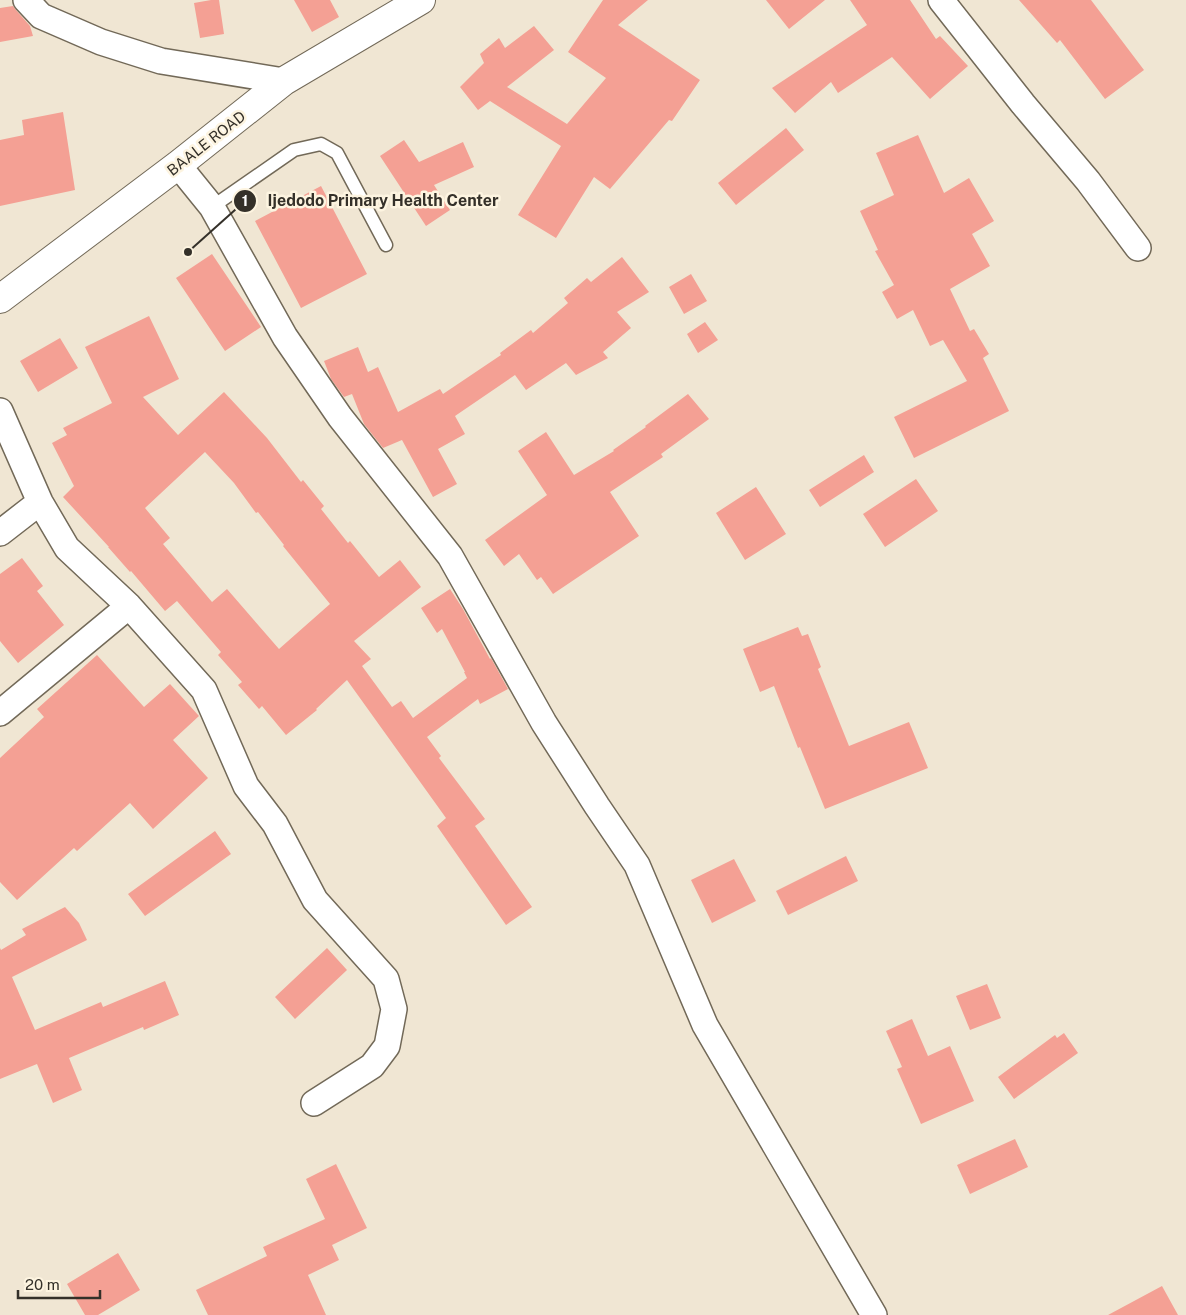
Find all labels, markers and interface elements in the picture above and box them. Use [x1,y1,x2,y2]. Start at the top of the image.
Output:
street label: BAALE ROAD [164,107,248,179]
callout: Ijedodo Primary Health Center [232,185,509,216]
text: Ijedodo Primary Health Center [267,191,499,210]
text: 1 [242,192,248,209]
scale bar [18,1268,100,1300]
text: 20 m [25,1276,60,1293]

